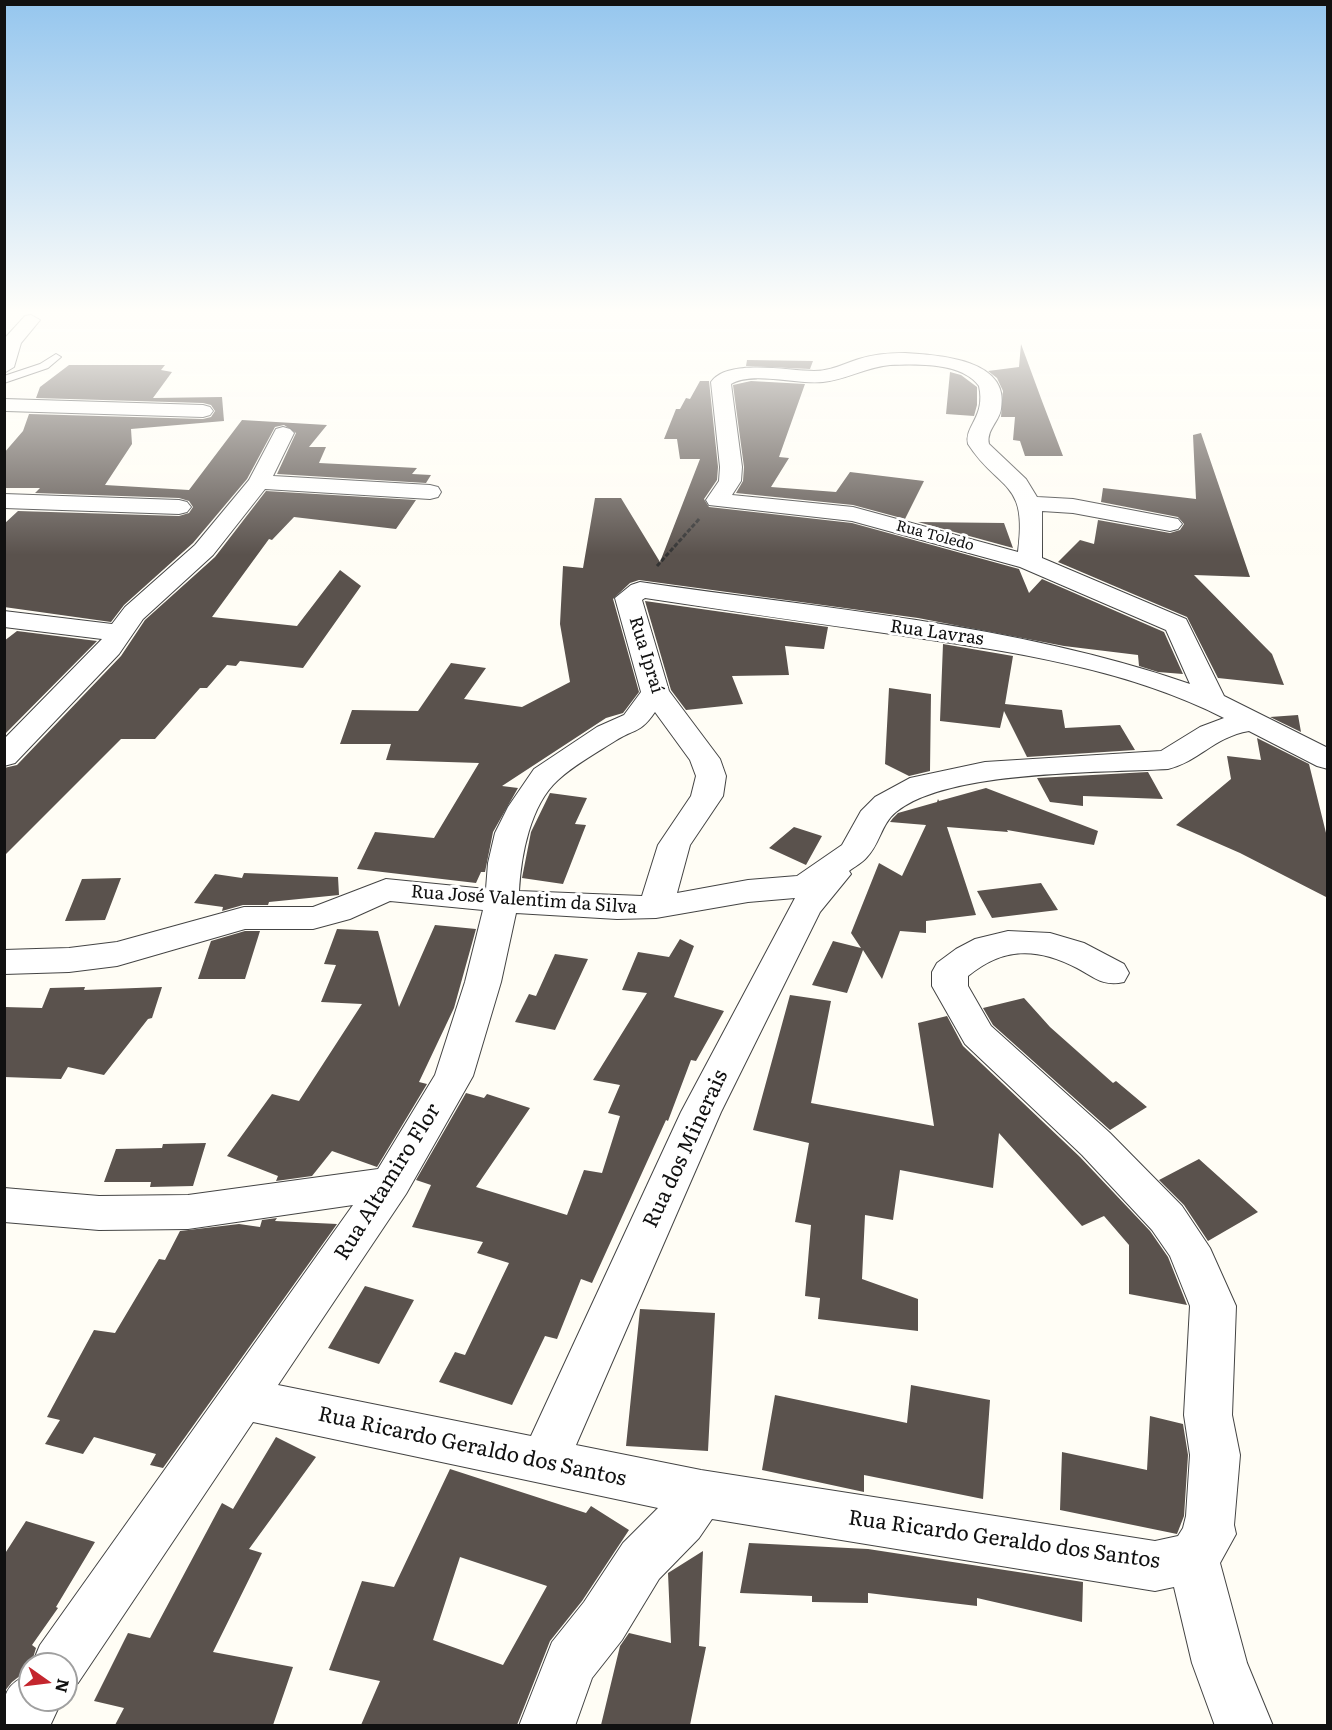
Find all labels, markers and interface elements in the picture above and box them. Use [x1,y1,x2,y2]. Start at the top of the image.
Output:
street label: Rua Toledo [894,517,976,555]
street label: Rua Ipraí [624,614,668,696]
street label: Rua Lavras [889,616,985,650]
street label: Rua José Valentim da Silva [410,881,638,919]
street label: Rua dos Minerais [638,1066,734,1232]
street label: Rua Altamiro Flor [330,1099,446,1265]
street label: Rua Ricardo Geraldo dos Santos [316,1402,628,1492]
street label: Rua Ricardo Geraldo dos Santos [847,1506,1161,1574]
north arrow [18,1652,78,1712]
text: N [50,1676,77,1695]

